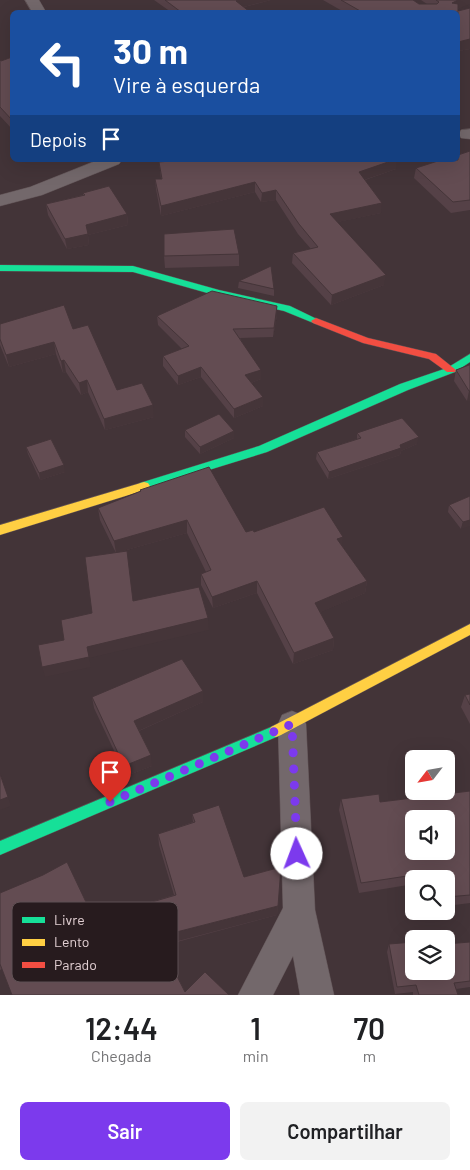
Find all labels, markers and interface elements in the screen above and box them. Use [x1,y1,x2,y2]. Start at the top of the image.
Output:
text: 30 m [113,29,188,71]
icon: left [30,30,95,95]
text: Vire à esquerda [113,71,260,97]
icon: arrive [97,125,125,153]
text: Depois [30,128,87,151]
north arrow [405,750,455,800]
map controls [405,750,455,980]
pin [89,751,131,802]
icon: arrive [96,758,124,786]
button: sound [405,810,455,860]
position arrow [270,827,322,879]
button: search [405,870,455,920]
legend [12,902,178,982]
text: Livre [54,911,85,928]
button: layers [405,930,455,980]
text: Lento [54,933,89,950]
text: Parado [54,956,97,973]
text: 12:44 [85,1010,158,1046]
text: 1 [250,1010,261,1046]
text: 70 [353,1010,385,1046]
text: Chegada [91,1046,152,1065]
text: min [243,1046,269,1065]
text: m [363,1046,376,1065]
button: Sair [20,1102,230,1160]
button: Compartilhar [240,1102,450,1160]

